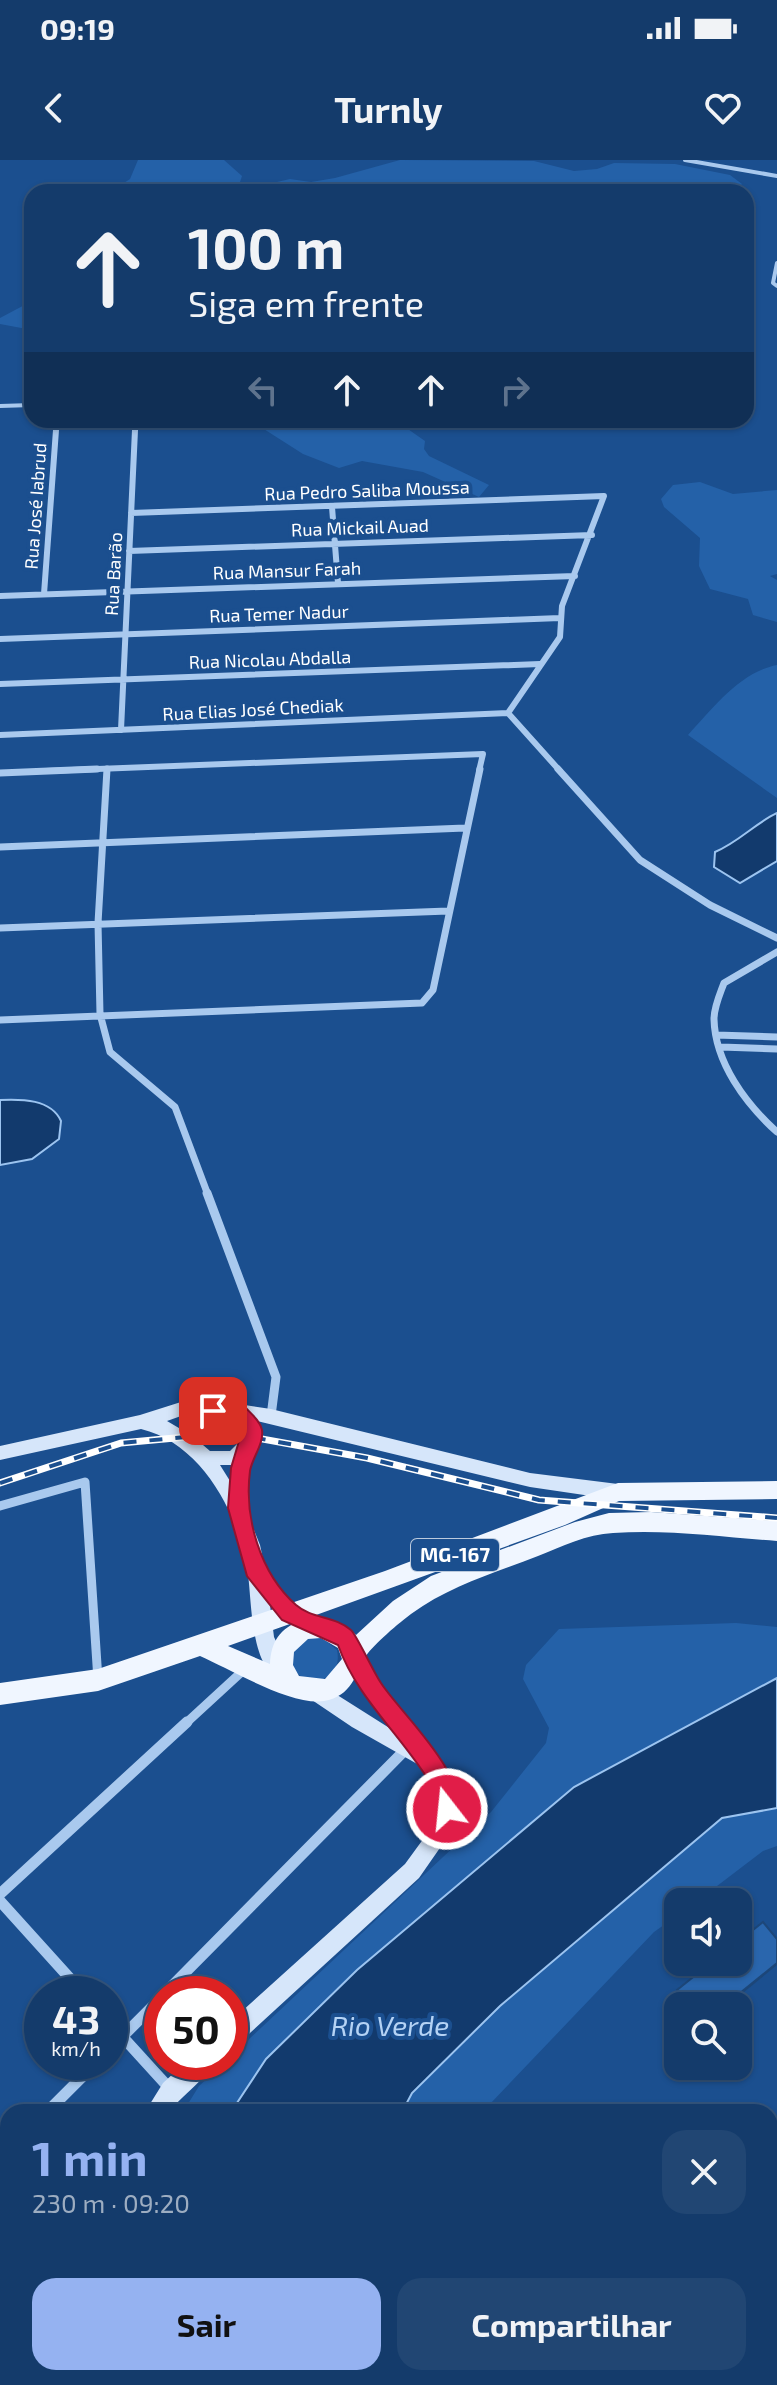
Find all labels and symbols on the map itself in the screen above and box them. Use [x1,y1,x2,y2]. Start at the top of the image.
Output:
street label: Rua José Iabrud [20,442,50,570]
street label: Rua Pedro Saliba Moussa [264,475,470,505]
street label: Rua Mickail Auad [291,514,429,540]
street label: Rua Barão [100,532,126,616]
street label: Rua Mansur Farah [212,556,362,584]
street label: Rua Temer Nadur [209,600,349,626]
street label: Rua Nicolau Abdalla [188,645,352,673]
street label: Rua Elias José Chediak [162,693,344,725]
pin [179,1377,247,1445]
road number: MG-167 [411,1539,499,1571]
position arrow [405,1767,489,1851]
speed limit sign: 50 [144,1976,248,2080]
water label: Rio Verde [331,2008,449,2042]

